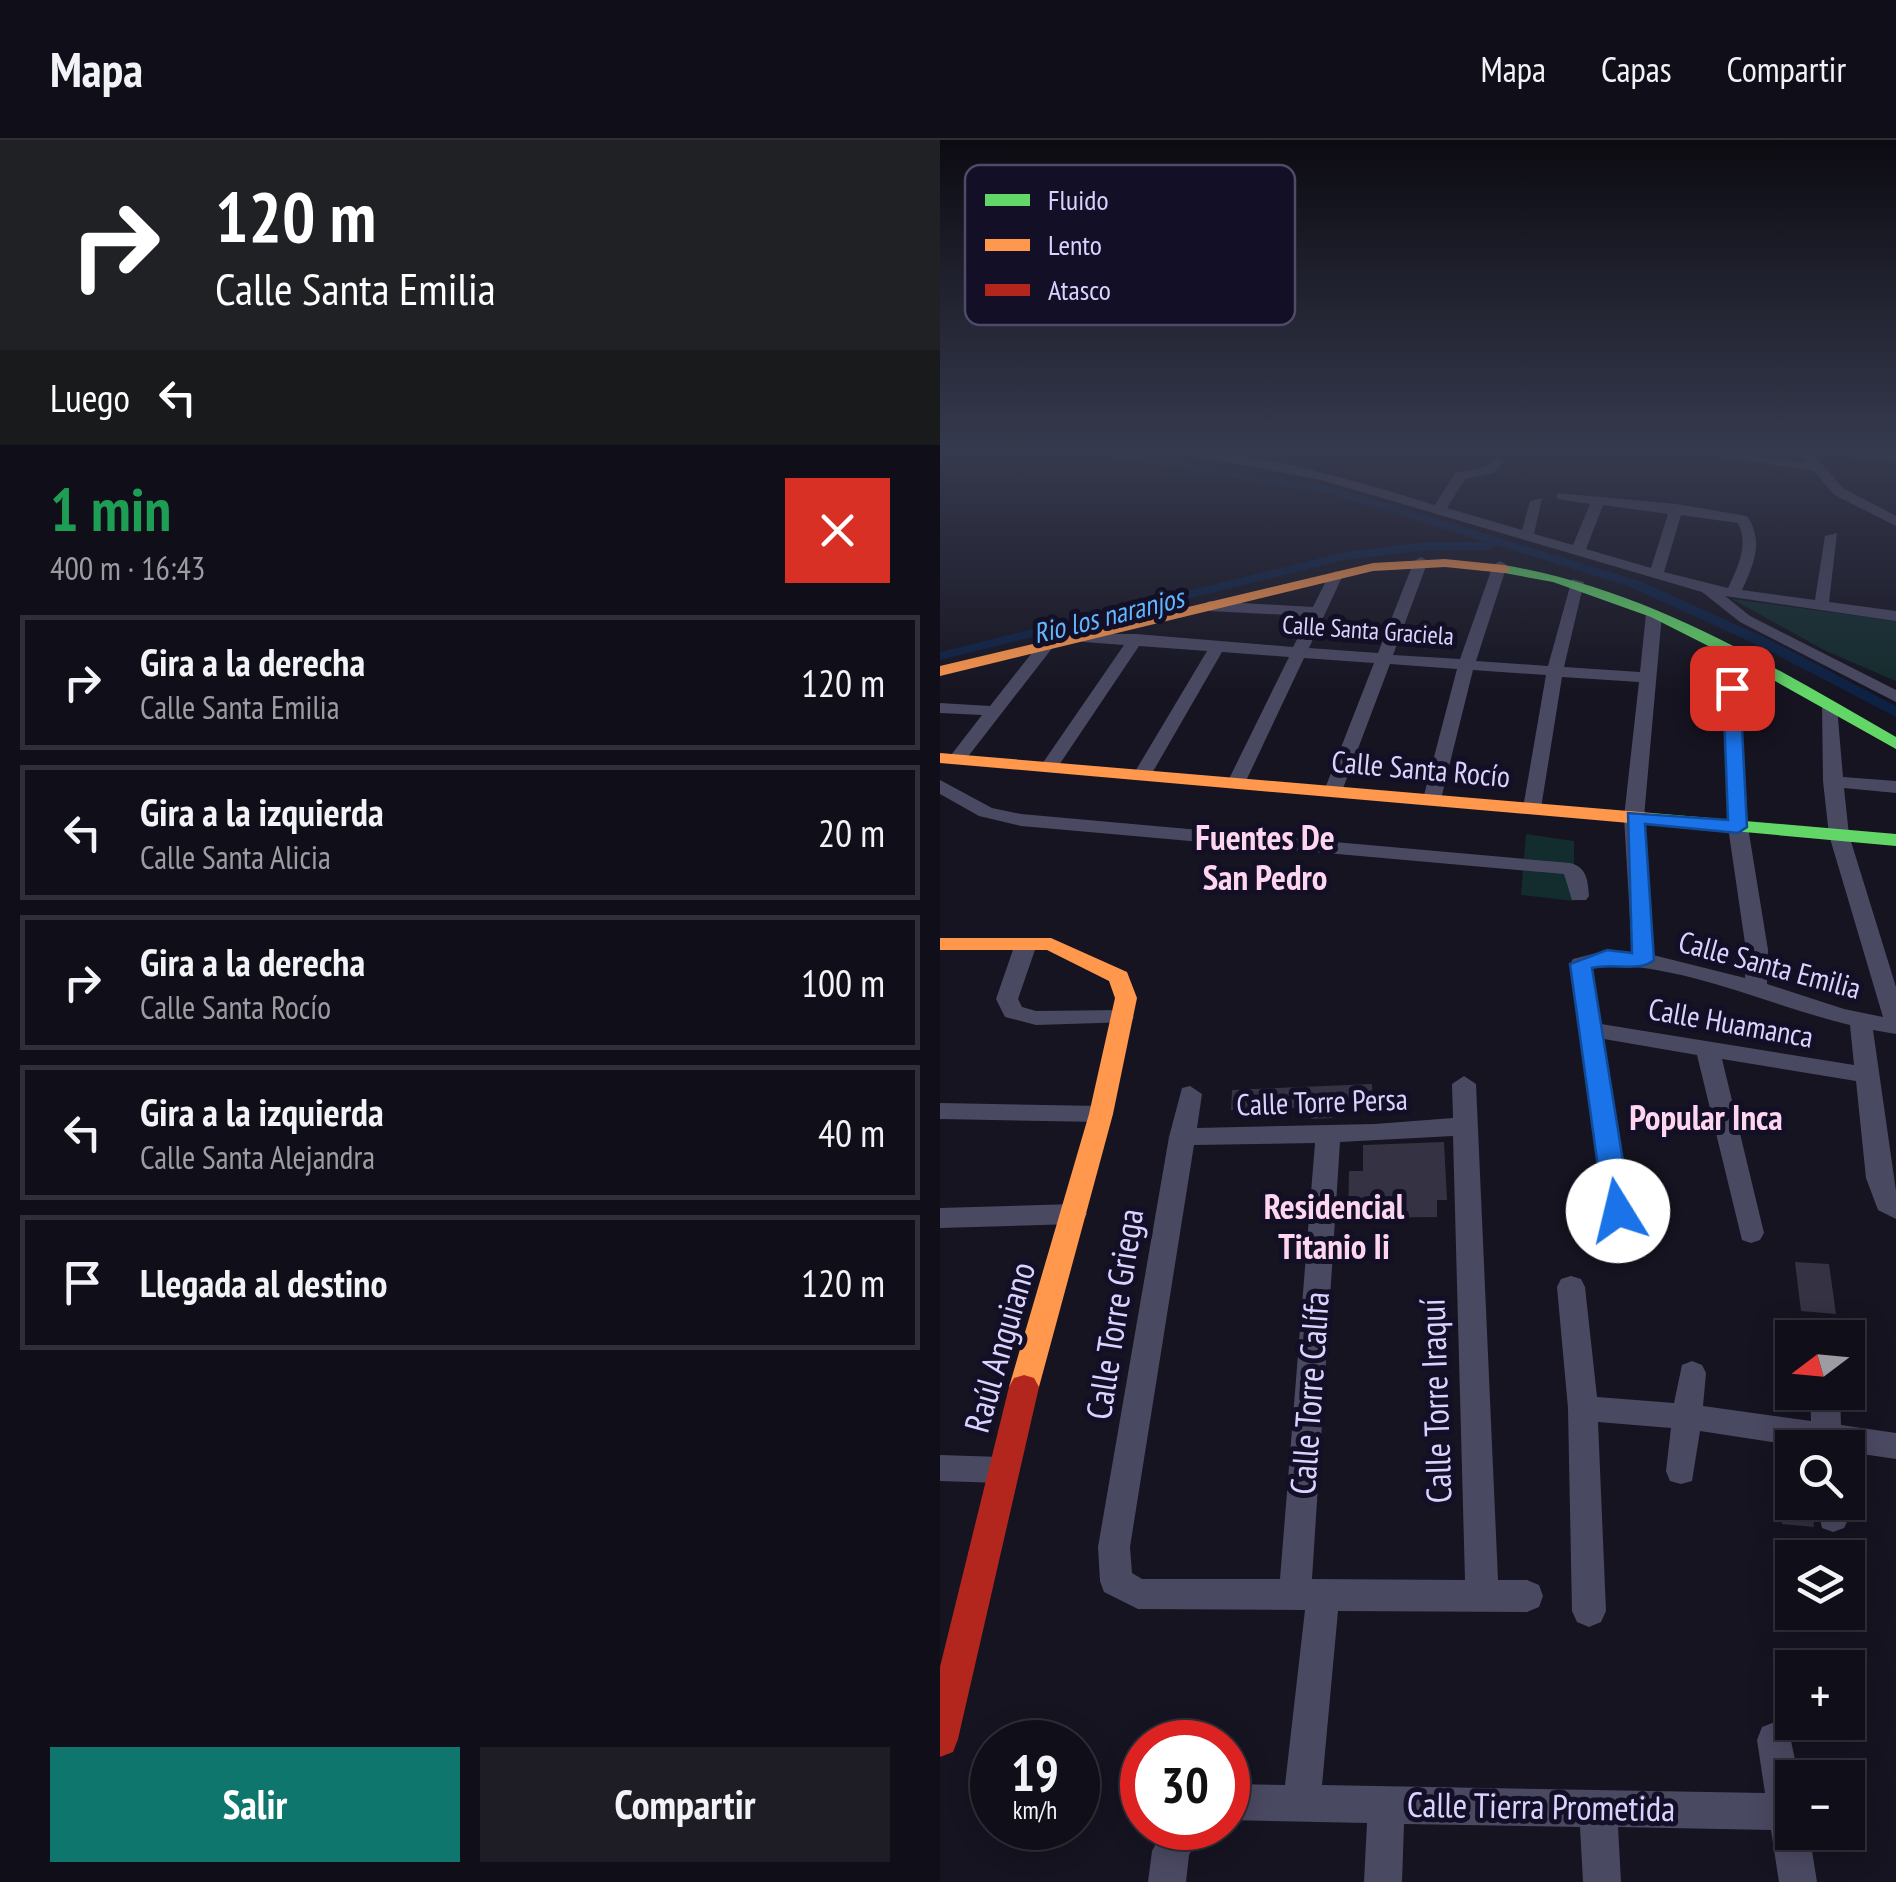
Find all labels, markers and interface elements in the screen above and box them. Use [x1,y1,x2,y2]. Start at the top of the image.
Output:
text: Mapa [50,38,143,100]
text: Mapa [1480,46,1546,92]
text: Capas [1601,46,1672,92]
text: Compartir [1727,46,1846,92]
legend [965,165,1295,325]
text: 120 m [215,171,376,261]
icon: right [50,180,180,310]
text: Fluido [1048,181,1109,218]
text: Lento [1048,226,1102,263]
text: Calle Santa Emilia [215,259,496,317]
text: Atasco [1048,271,1111,308]
icon: left [150,370,205,425]
text: Luego [50,373,130,422]
text: 1 min [50,470,171,548]
button: close [785,478,890,583]
text: 400 m · 16:43 [50,547,205,589]
water label: Rio los naranjos [1029,578,1190,652]
street label: Calle Santa Graciela [1281,608,1455,652]
text: Gira a la derecha [140,637,365,686]
pin [1690,646,1775,731]
icon: right [55,655,110,710]
text: 120 m [801,658,885,707]
icon: arrive [1705,661,1760,716]
text: Calle Santa Emilia [140,686,340,728]
street label: Calle Santa Rocío [1330,741,1512,795]
text: Gira a la izquierda [140,787,384,836]
icon: left [55,805,110,860]
text: 20 m [818,808,885,857]
district label: Fuentes De San Pedro [1195,814,1335,900]
text: Calle Santa Alicia [140,836,331,878]
street label: Calle Santa Emilia [1675,921,1865,1007]
text: Gira a la derecha [140,937,365,986]
icon: right [55,955,110,1010]
text: 100 m [801,958,885,1007]
text: Calle Santa Rocío [140,986,331,1028]
street label: Calle Huamanca [1646,988,1816,1056]
street label: Calle Torre Persa [1236,1079,1408,1123]
text: Gira a la izquierda [140,1087,384,1136]
district label: Popular Inca [1629,1094,1783,1140]
icon: left [55,1105,110,1160]
text: 40 m [818,1108,885,1157]
text: Calle Santa Alejandra [140,1136,375,1178]
position arrow [1566,1159,1670,1263]
district label: Residencial Titanio Ii [1264,1183,1405,1269]
street label: Calle Torre Griega [1075,1205,1153,1423]
icon: arrive [55,1255,110,1310]
street label: Raúl Anguiano [953,1257,1045,1437]
text: Llegada al destino [140,1258,387,1307]
text: 120 m [801,1258,885,1307]
street label: Calle Torre Calífa [1279,1290,1339,1496]
street label: Calle Torre Iraquí [1408,1297,1462,1504]
north arrow [1775,1320,1865,1410]
map controls [1775,1320,1865,1850]
button: search [1775,1430,1865,1520]
button: layers [1775,1540,1865,1630]
button: + [1775,1650,1865,1740]
speed limit sign: 30 [1120,1720,1250,1850]
text: 19 [1011,1740,1059,1805]
button: Salir [50,1747,460,1862]
button: Compartir [480,1747,890,1862]
button: − [1775,1760,1865,1850]
street label: Calle Tierra Prometida [1406,1781,1676,1831]
text: km/h [1013,1794,1057,1826]

